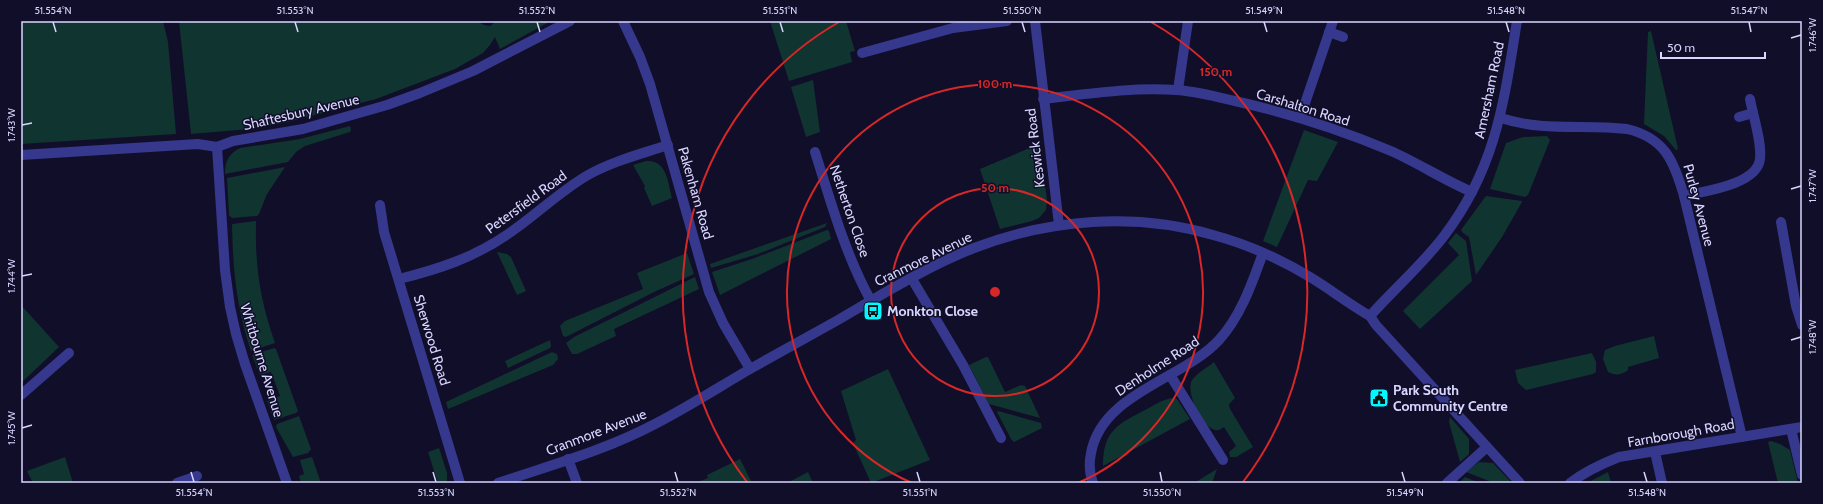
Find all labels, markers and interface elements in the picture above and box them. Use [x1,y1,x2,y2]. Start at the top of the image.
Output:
text: 51.554°N [34,4,72,17]
text: 51.553°N [277,4,313,17]
text: 51.552°N [519,4,555,17]
text: 51.551°N [763,4,797,17]
text: 51.550°N [1003,4,1041,17]
text: 51.549°N [1245,4,1283,17]
text: 51.548°N [1487,4,1525,17]
text: 51.547°N [1731,4,1767,17]
text: 1.746°W [1806,18,1819,52]
scale bar [1661,34,1765,60]
street label: Amersham Road [1470,40,1508,140]
text: 50 m [1667,40,1695,55]
text: 150 m [1200,64,1232,79]
text: 100 m [978,76,1012,91]
street label: Carshalton Road [1254,84,1352,130]
street label: Shaftesbury Avenue [241,90,361,134]
street label: Keswick Road [1021,107,1049,189]
text: 1.743°W [5,108,18,142]
street label: Pakenham Road [674,145,718,241]
street label: Netherton Close [826,162,874,260]
street label: Purley Avenue [1679,162,1719,248]
street label: Petersfield Road [482,166,570,238]
text: 1.747°W [1806,169,1819,203]
text: 50 m [981,180,1009,195]
street label: Cranmore Avenue [871,228,975,290]
text: 1.744°W [5,259,18,293]
centre of rings [988,285,1002,299]
street label: Sherwood Road [410,292,454,388]
bus stop icon: Monkton Close [862,300,884,322]
street label: Whitbourne Avenue [236,301,288,419]
place label: Monkton Close [887,302,978,320]
text: 1.748°W [1806,319,1819,354]
street label: Denholme Road [1112,332,1202,400]
place label: Park South Community Centre [1393,381,1508,415]
public building icon: Park South Community Centre [1368,387,1390,409]
street label: Cranmore Avenue [543,405,649,459]
text: 1.745°W [5,411,18,445]
street label: Farnborough Road [1626,415,1736,451]
text: 51.554°N [175,486,213,499]
text: 51.553°N [418,486,454,499]
text: 51.552°N [660,486,696,499]
text: 51.551°N [903,486,937,499]
text: 51.550°N [1143,486,1181,499]
text: 51.549°N [1386,486,1424,499]
text: 51.548°N [1628,486,1666,499]

